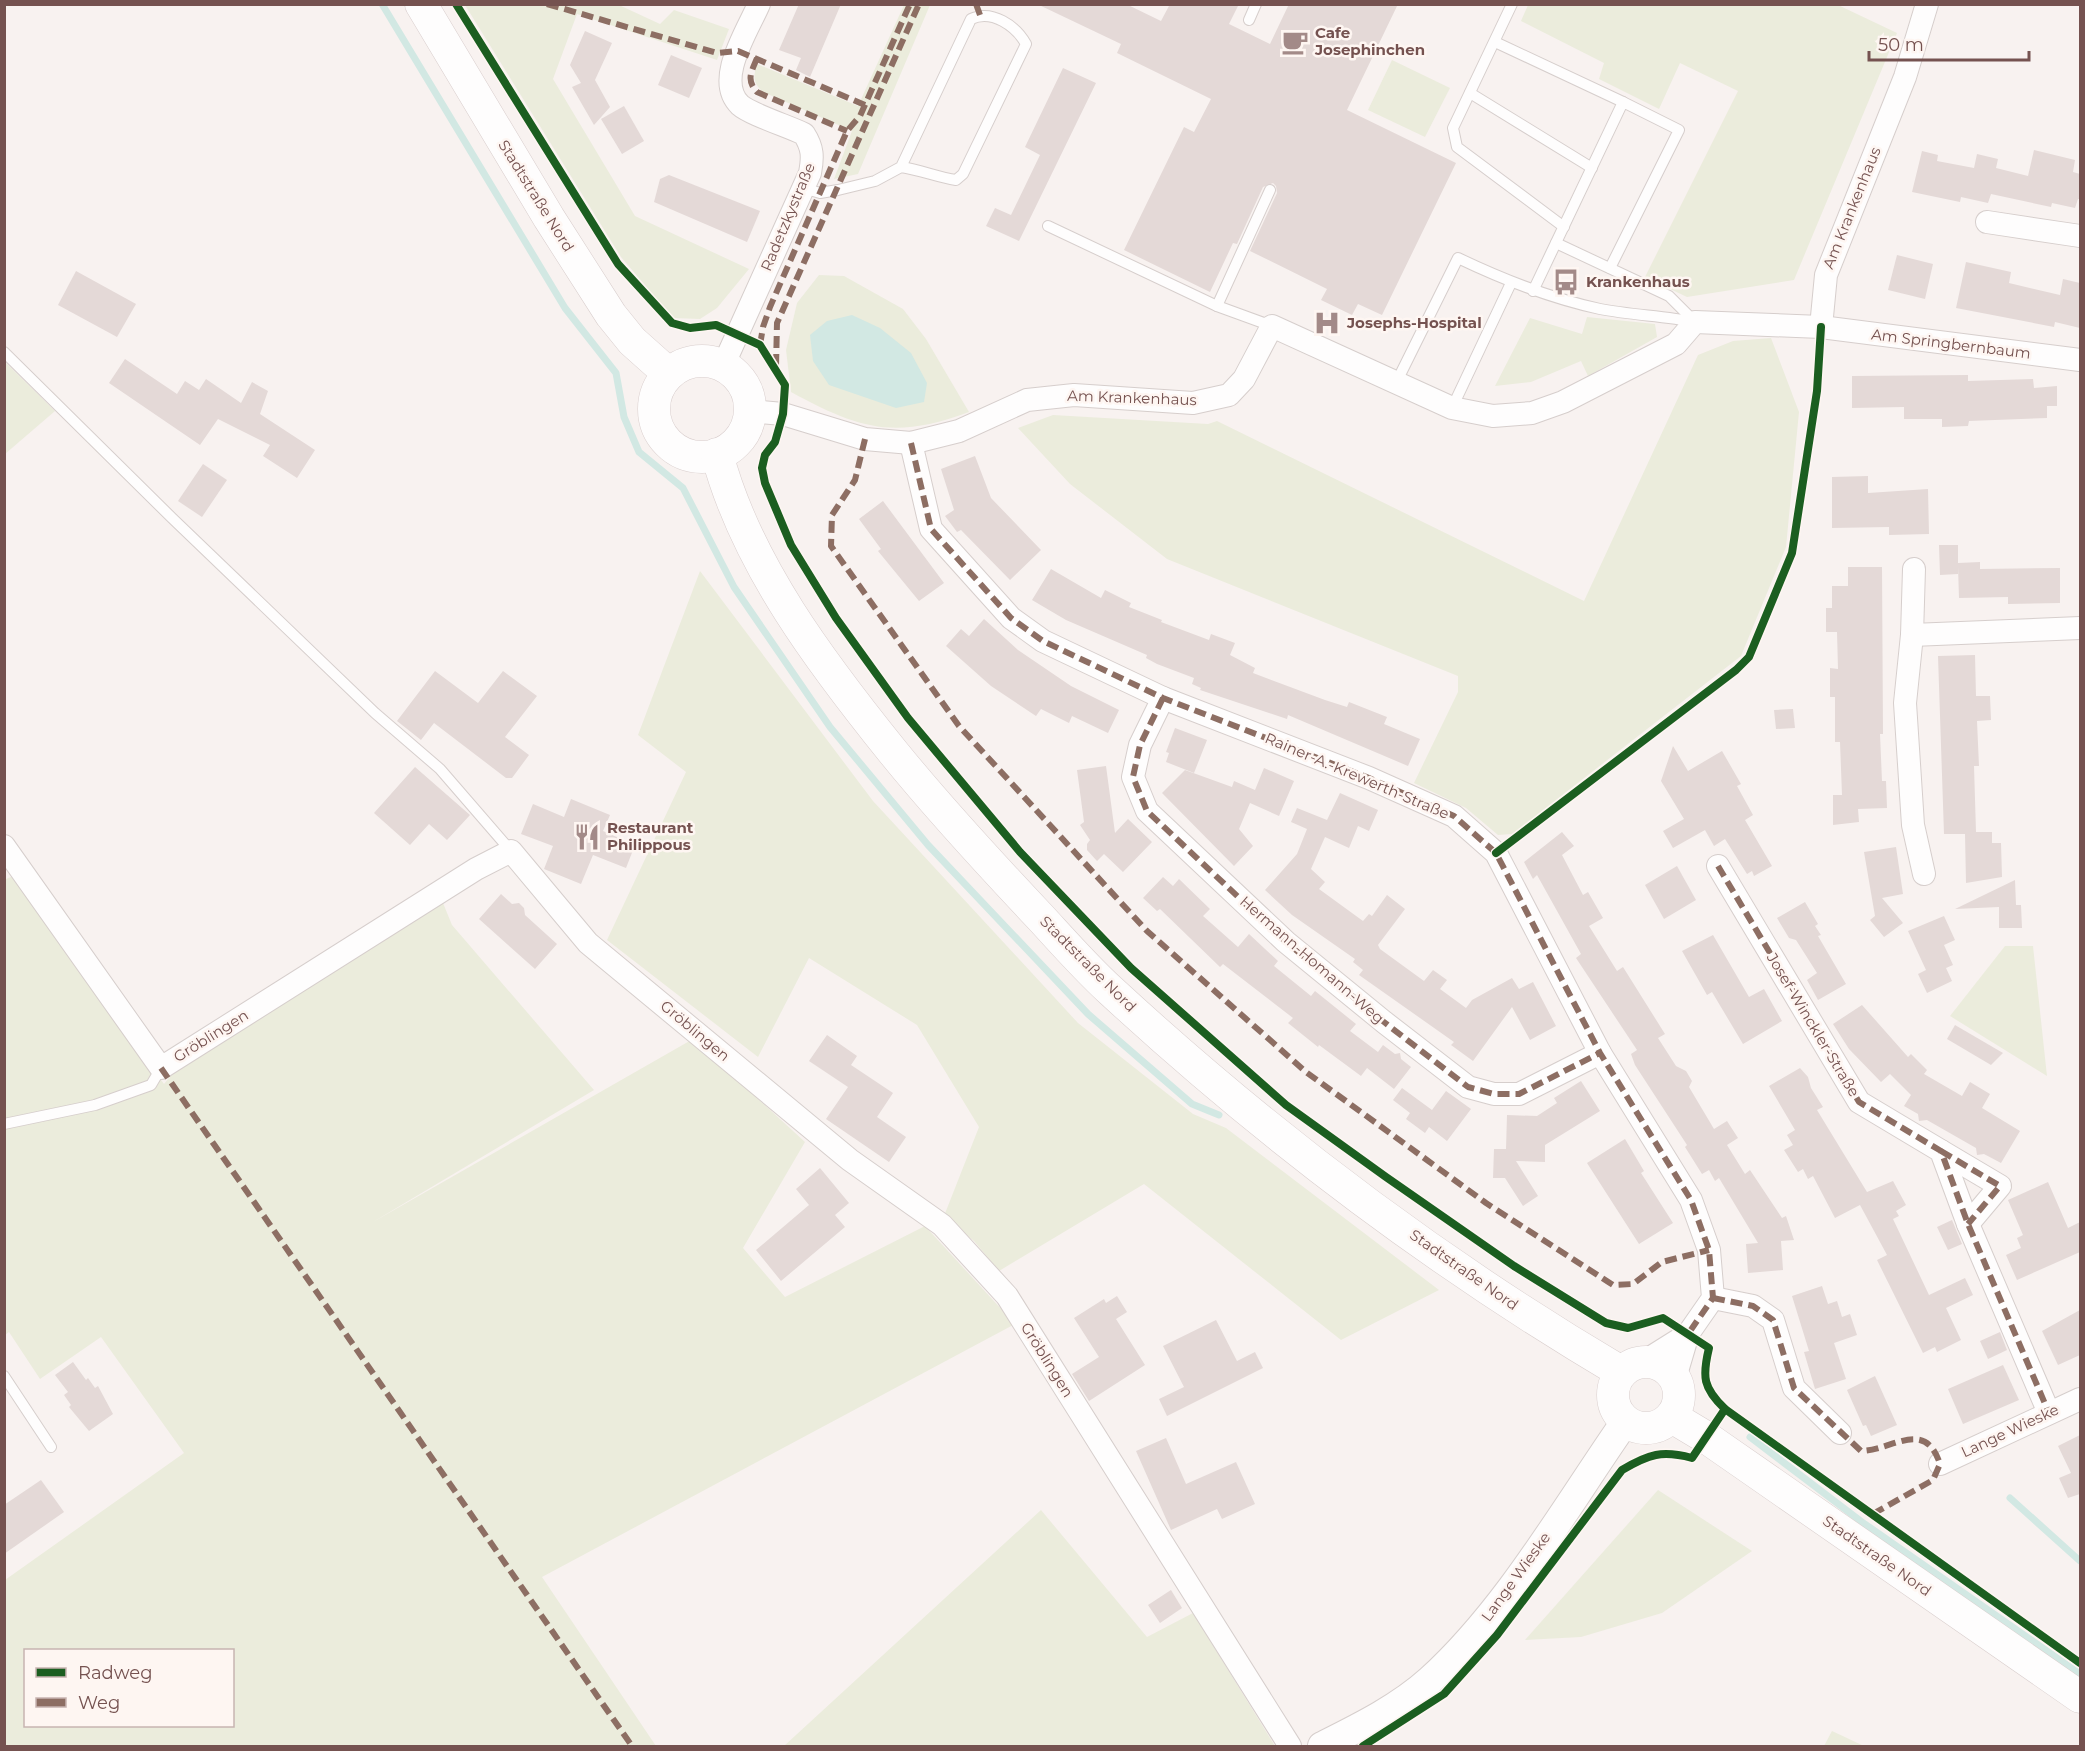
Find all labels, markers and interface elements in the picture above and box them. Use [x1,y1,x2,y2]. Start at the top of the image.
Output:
place label: Cafe Josephinchen [1314,23,1425,59]
scale bar [1869,24,2030,62]
cafe icon: Cafe Josephinchen [1280,27,1310,57]
text: 50 m [1878,34,1924,56]
street label: Stadtstraße Nord [494,136,578,255]
street label: Am Krankenhaus [1818,144,1885,272]
street label: Radetzkystraße [756,160,819,274]
bus stop icon: Krankenhaus [1551,267,1581,297]
place label: Krankenhaus [1586,272,1690,291]
hospital icon: Josephs-Hospital [1312,308,1342,338]
place label: Josephs-Hospital [1346,313,1482,332]
street label: Am Springbernbaum [1870,324,2032,363]
street label: Am Krankenhaus [1067,386,1197,409]
street label: Rainer-A.-Krewerth-Straße [1262,728,1452,823]
place label: Restaurant Philippous [607,818,694,854]
restaurant icon: Restaurant Philippous [572,822,602,852]
street label: Hermann-Homann-Weg [1236,892,1388,1028]
street label: Stadtstraße Nord [1036,912,1140,1016]
street label: Josef-Winckler-Straße [1762,948,1864,1100]
street label: Gröblingen [657,996,734,1065]
street label: Gröblingen [170,1005,252,1066]
street label: Stadtstraße Nord [1406,1225,1522,1314]
street label: Gröblingen [1017,1319,1078,1401]
street label: Lange Wieske [1958,1400,2062,1461]
street label: Stadtstraße Nord [1819,1511,1935,1600]
street label: Lange Wieske [1477,1528,1554,1625]
legend [24,1649,234,1727]
text: Radweg [78,1662,153,1684]
text: Weg [78,1692,120,1714]

